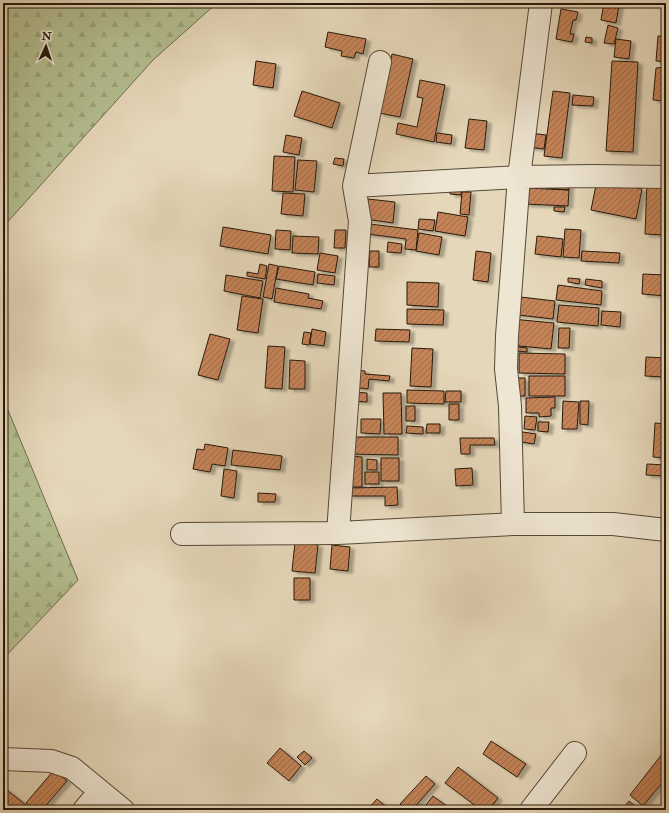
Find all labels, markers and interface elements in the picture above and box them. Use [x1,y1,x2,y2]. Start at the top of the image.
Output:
north arrow [26,26,66,66]
text: N [40,30,53,43]

